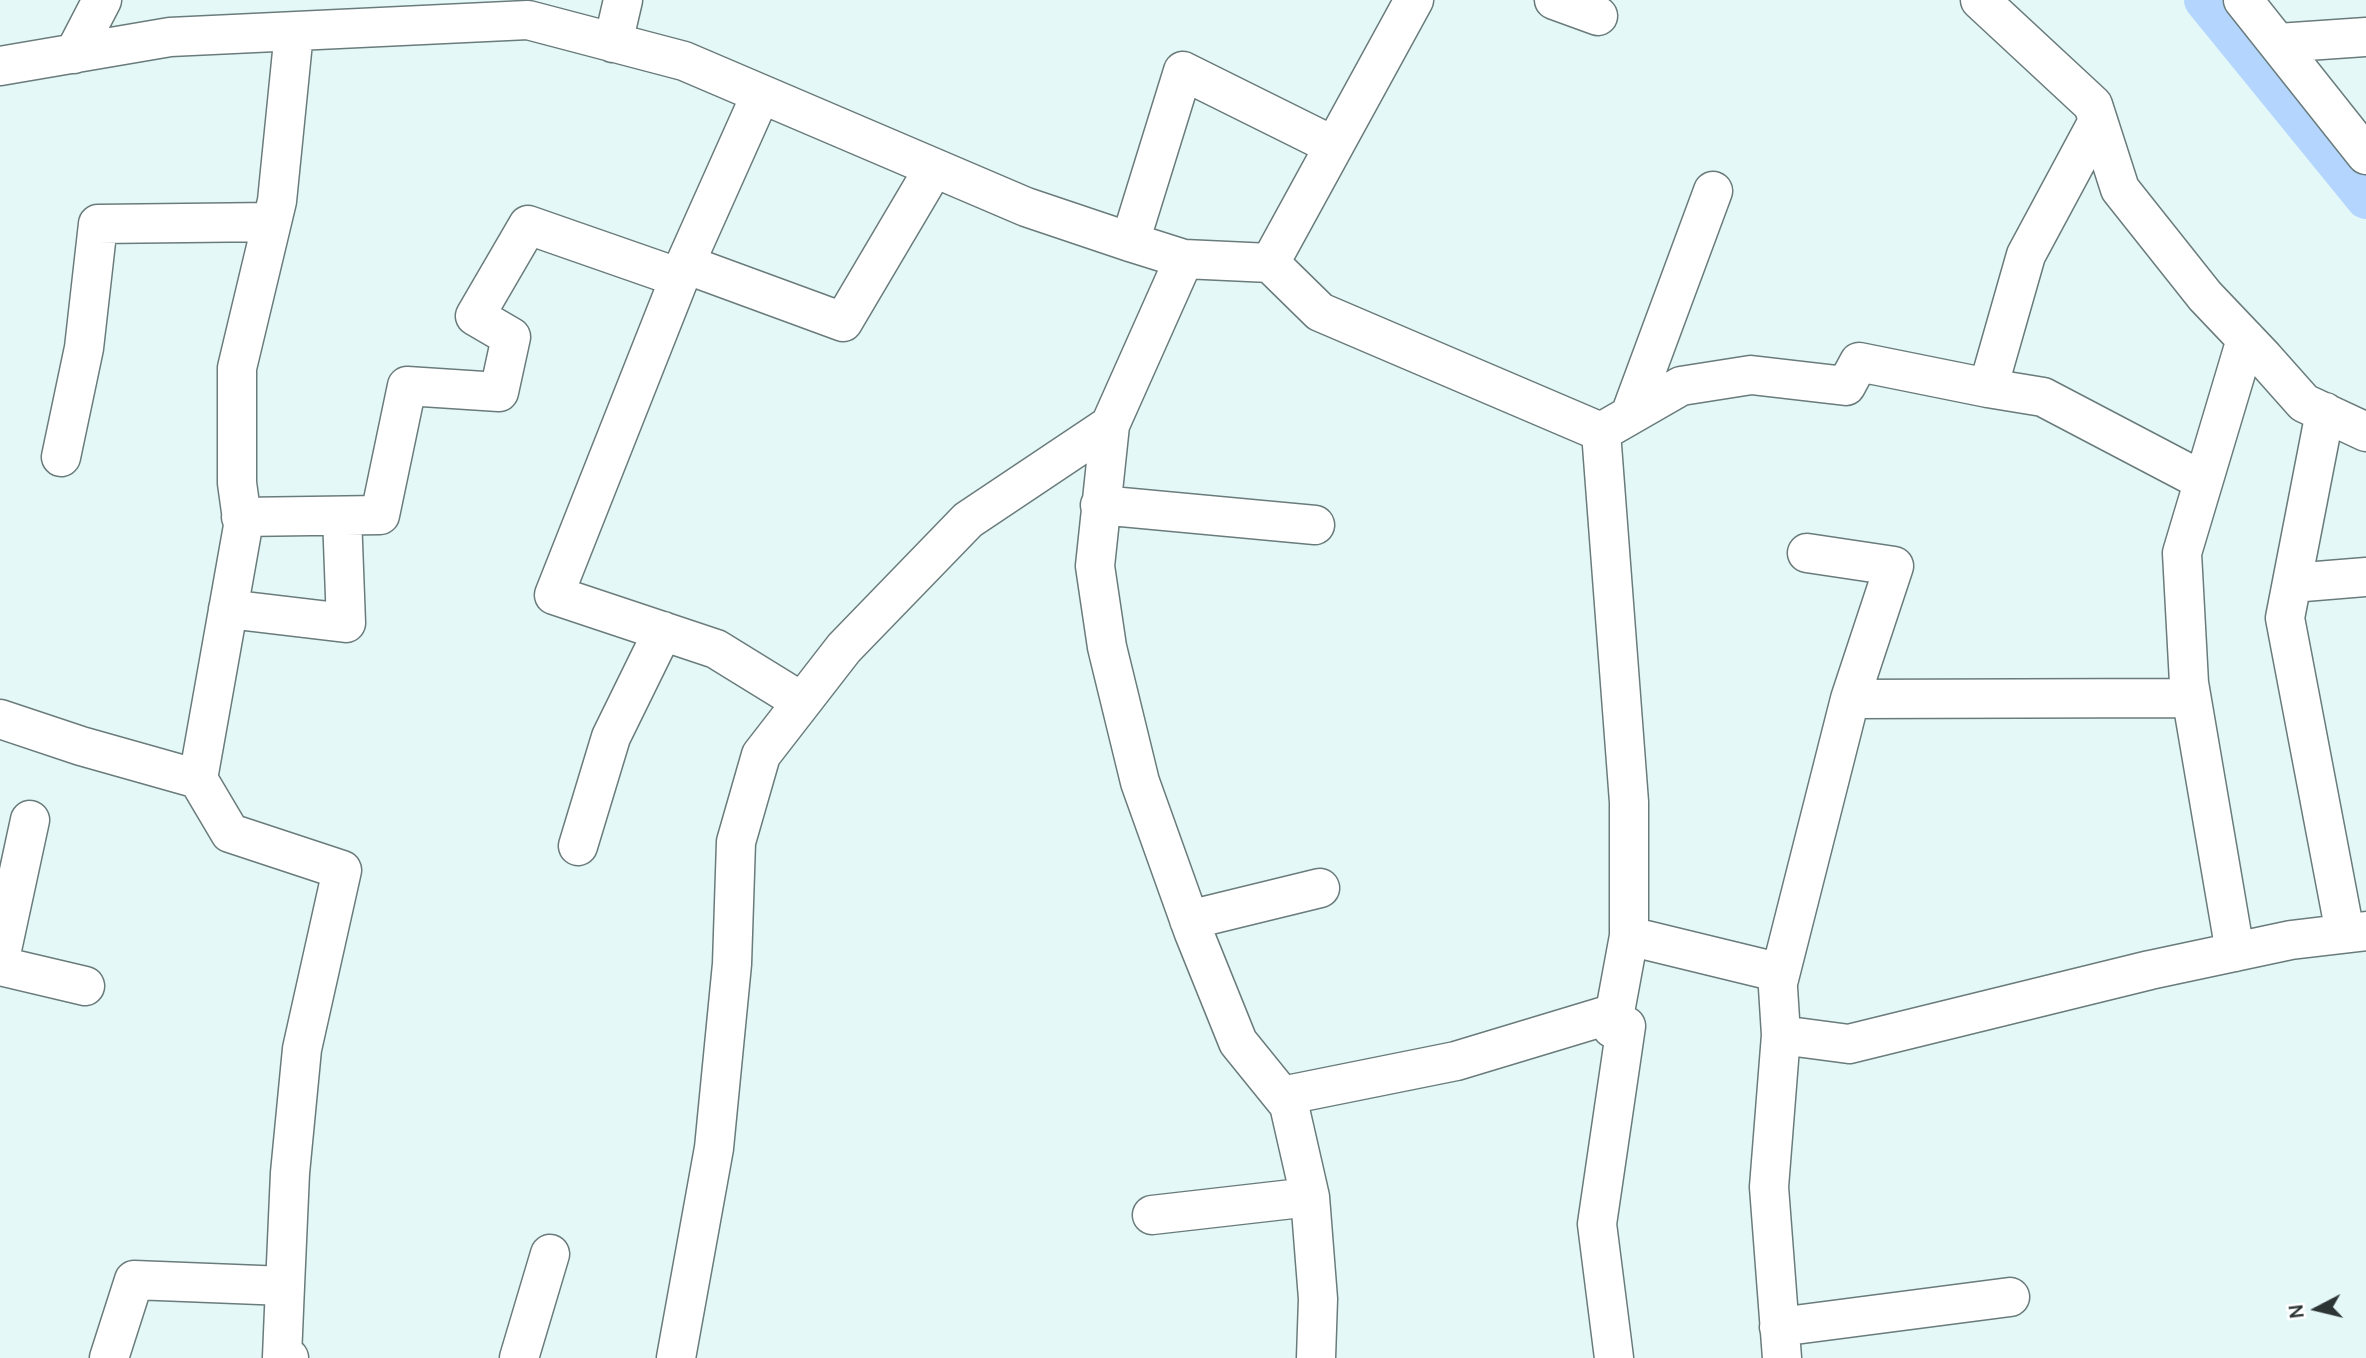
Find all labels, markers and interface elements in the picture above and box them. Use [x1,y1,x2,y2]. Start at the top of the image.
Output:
north arrow [2282,1274,2352,1344]
text: N [2282,1303,2310,1320]

